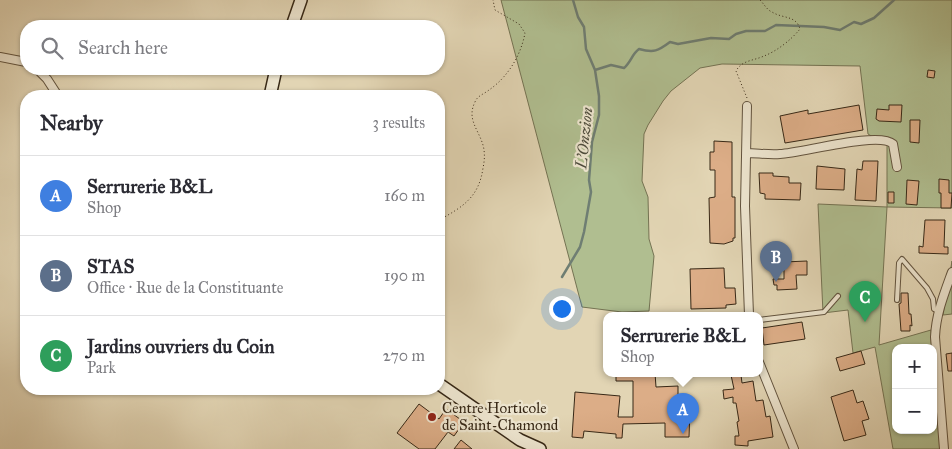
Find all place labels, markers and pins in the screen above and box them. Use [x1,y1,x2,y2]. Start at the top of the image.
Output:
pin: B [760,241,792,282]
pin: C [849,281,881,322]
pin: A [667,393,699,434]
place label: Centre Horticole de Saint-Chamond [442,399,559,434]
marker: Centre Horticole de Saint-Chamond [426,411,438,423]

